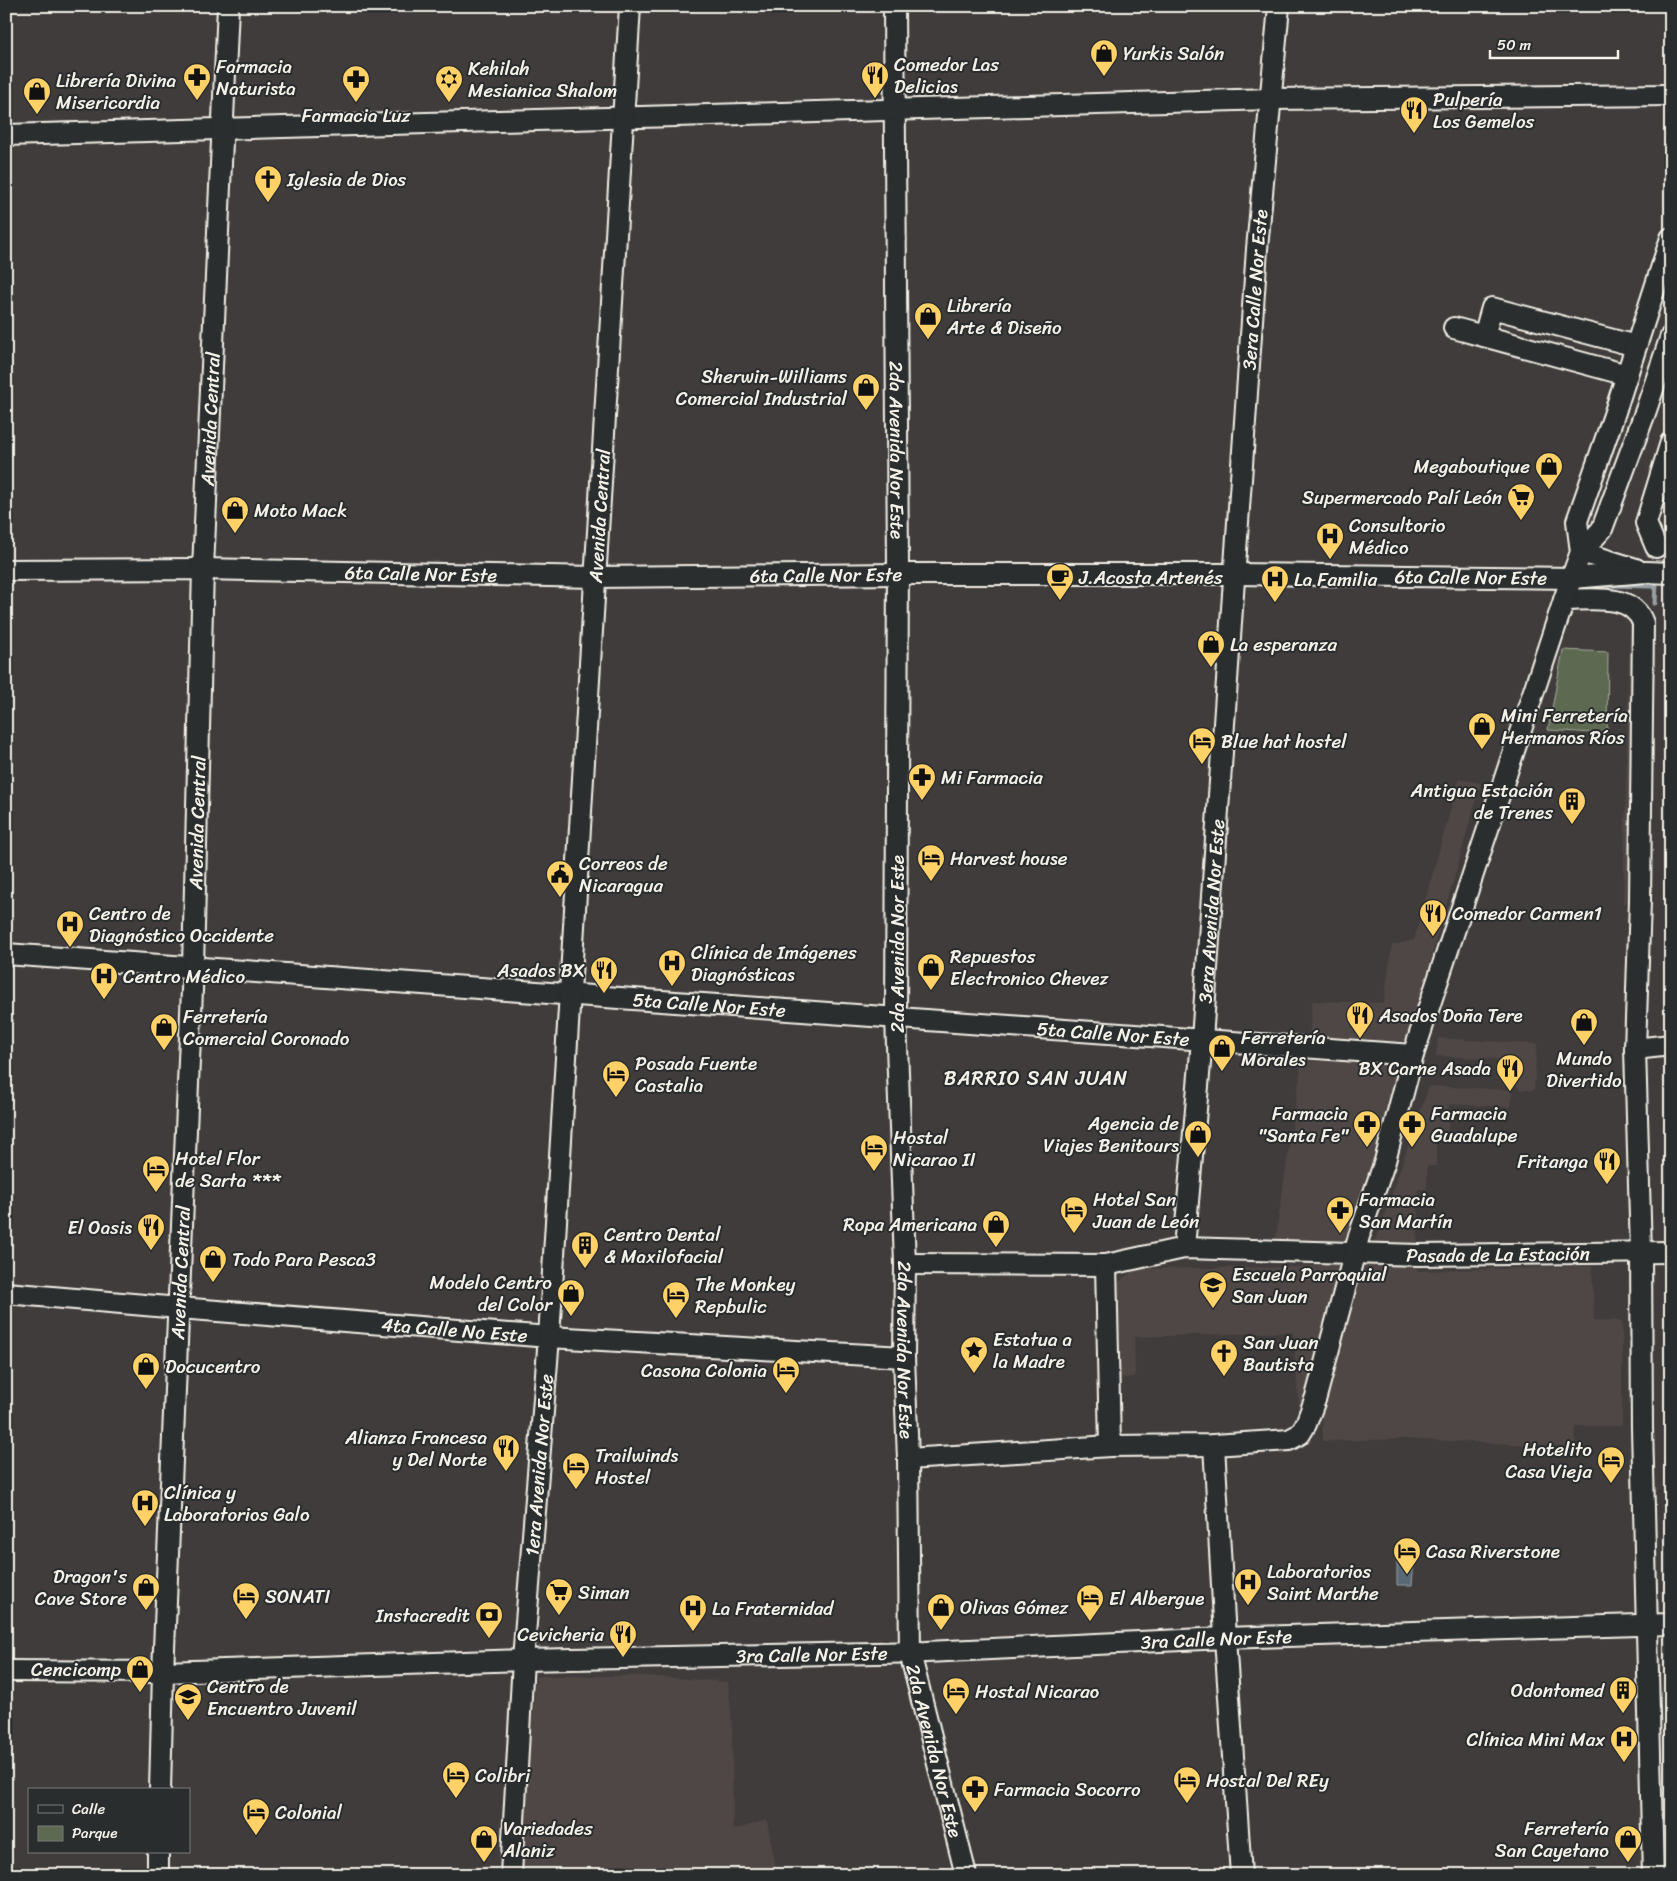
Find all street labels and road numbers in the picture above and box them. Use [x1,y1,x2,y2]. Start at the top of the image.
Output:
street label: 3era Calle Nor Este [1233,208,1278,371]
street label: Avenida Central [191,351,230,488]
street label: 2da Avenida Nor Este [880,361,914,539]
street label: Avenida Central [579,447,620,585]
street label: 6ta Calle Nor Este [344,556,498,592]
street label: 6ta Calle Nor Este [749,558,903,592]
street label: 6ta Calle Nor Este [1394,560,1548,595]
street label: Avenida Central [179,755,215,891]
street label: 3era Avenida Nor Este [1189,818,1234,1004]
street label: 2da Avenida Nor Este [881,855,914,1033]
street label: 5ta Calle Nor Este [632,983,787,1027]
street label: 5ta Calle Nor Este [1035,1012,1191,1056]
street label: Avenida Central [161,1204,200,1341]
street label: Pasada de La Estación [1406,1237,1590,1272]
street label: 2da Avenida Nor Este [887,1261,923,1439]
street label: 4ta Calle No Este [380,1308,529,1352]
street label: 1era Avenida Nor Este [515,1372,563,1557]
street label: 3ra Calle Nor Este [1140,1620,1293,1659]
street label: 3ra Calle Nor Este [736,1637,888,1673]
street label: 2da Avenida Nor Este [896,1660,972,1841]

